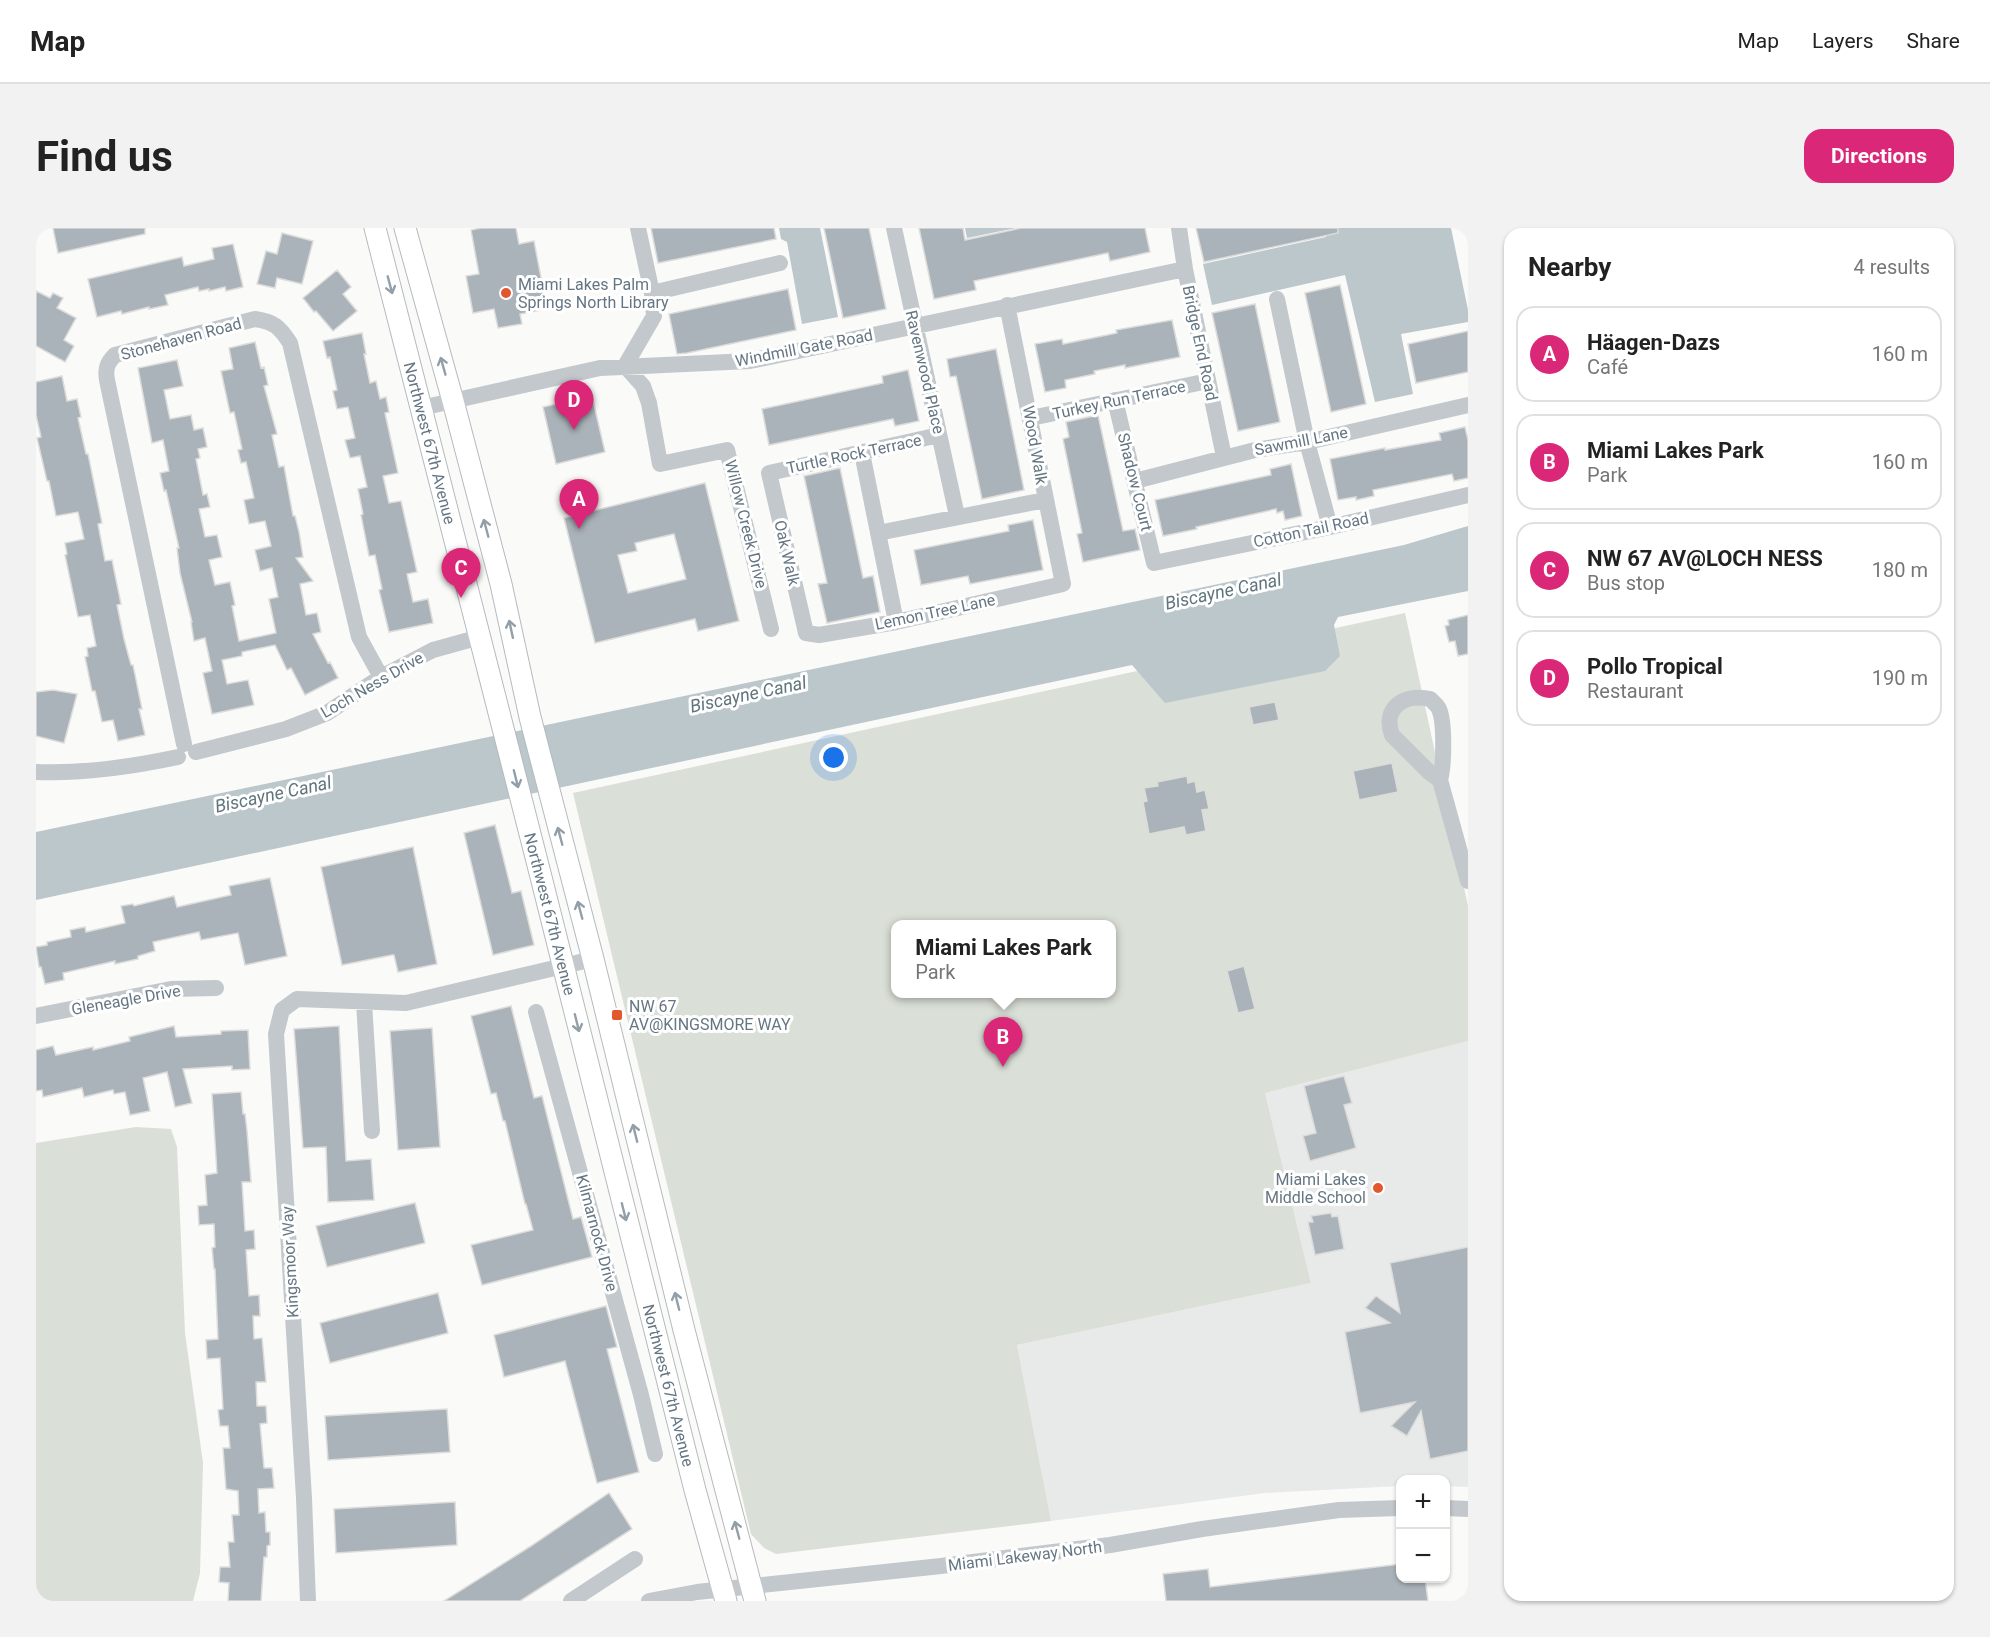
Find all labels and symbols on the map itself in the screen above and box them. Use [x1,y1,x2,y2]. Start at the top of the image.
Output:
one-way arrow [384,275,396,294]
place label: Miami Lakes Palm Springs North Library [518,275,669,312]
street label: Bridge End Road [1179,284,1221,402]
marker: Miami Lakes Palm Springs North Library [499,286,513,300]
street label: Ravenwood Place [902,308,948,436]
street label: Stonehaven Road [119,314,243,364]
street label: Windmill Gate Road [734,325,874,371]
one-way arrow [437,357,448,376]
street label: Northwest 67th Avenue [400,360,460,526]
street label: Turkey Run Terrace [1051,377,1187,423]
pin: D [554,380,594,430]
street label: Wood Walk [1019,404,1051,487]
street label: Sawmill Lane [1253,423,1349,459]
street label: Turtle Rock Terrace [785,430,923,478]
street label: Shadow Court [1114,431,1156,533]
street label: Willow Creek Drive [721,458,771,590]
pin: A [560,480,598,529]
street label: Cotton Tail Road [1252,509,1370,551]
one-way arrow [480,518,491,537]
street label: Oak Walk [770,518,804,588]
pin: C [442,548,480,598]
water label: Biscayne Canal [1163,568,1284,614]
street label: Lemon Tree Lane [873,590,997,634]
one-way arrow [504,620,516,639]
street label: Loch Ness Drive [317,648,427,722]
water label: Biscayne Canal [688,671,809,717]
your location [819,743,848,772]
one-way arrow [511,769,522,788]
water label: Biscayne Canal [213,771,334,817]
one-way arrow [554,827,565,846]
street label: Northwest 67th Avenue [521,831,580,997]
one-way arrow [573,901,585,920]
street label: Gleneagle Drive [70,981,182,1019]
place label: NW 67 AV@KINGSMORE WAY [629,997,791,1034]
marker: NW 67 AV@KINGSMORE WAY [610,1008,624,1022]
one-way arrow [571,1013,583,1032]
pin: B [984,1018,1022,1067]
one-way arrow [629,1124,641,1143]
place label: Miami Lakes Middle School [1265,1170,1366,1207]
street label: Kilmarnock Drive [572,1172,622,1294]
marker: Miami Lakes Middle School [1371,1181,1385,1195]
one-way arrow [619,1202,631,1221]
street label: Kingsmoor Way [278,1205,302,1318]
one-way arrow [670,1291,682,1310]
street label: Northwest 67th Avenue [639,1302,698,1468]
one-way arrow [730,1521,742,1540]
street label: Miami Lakeway North [947,1537,1103,1575]

